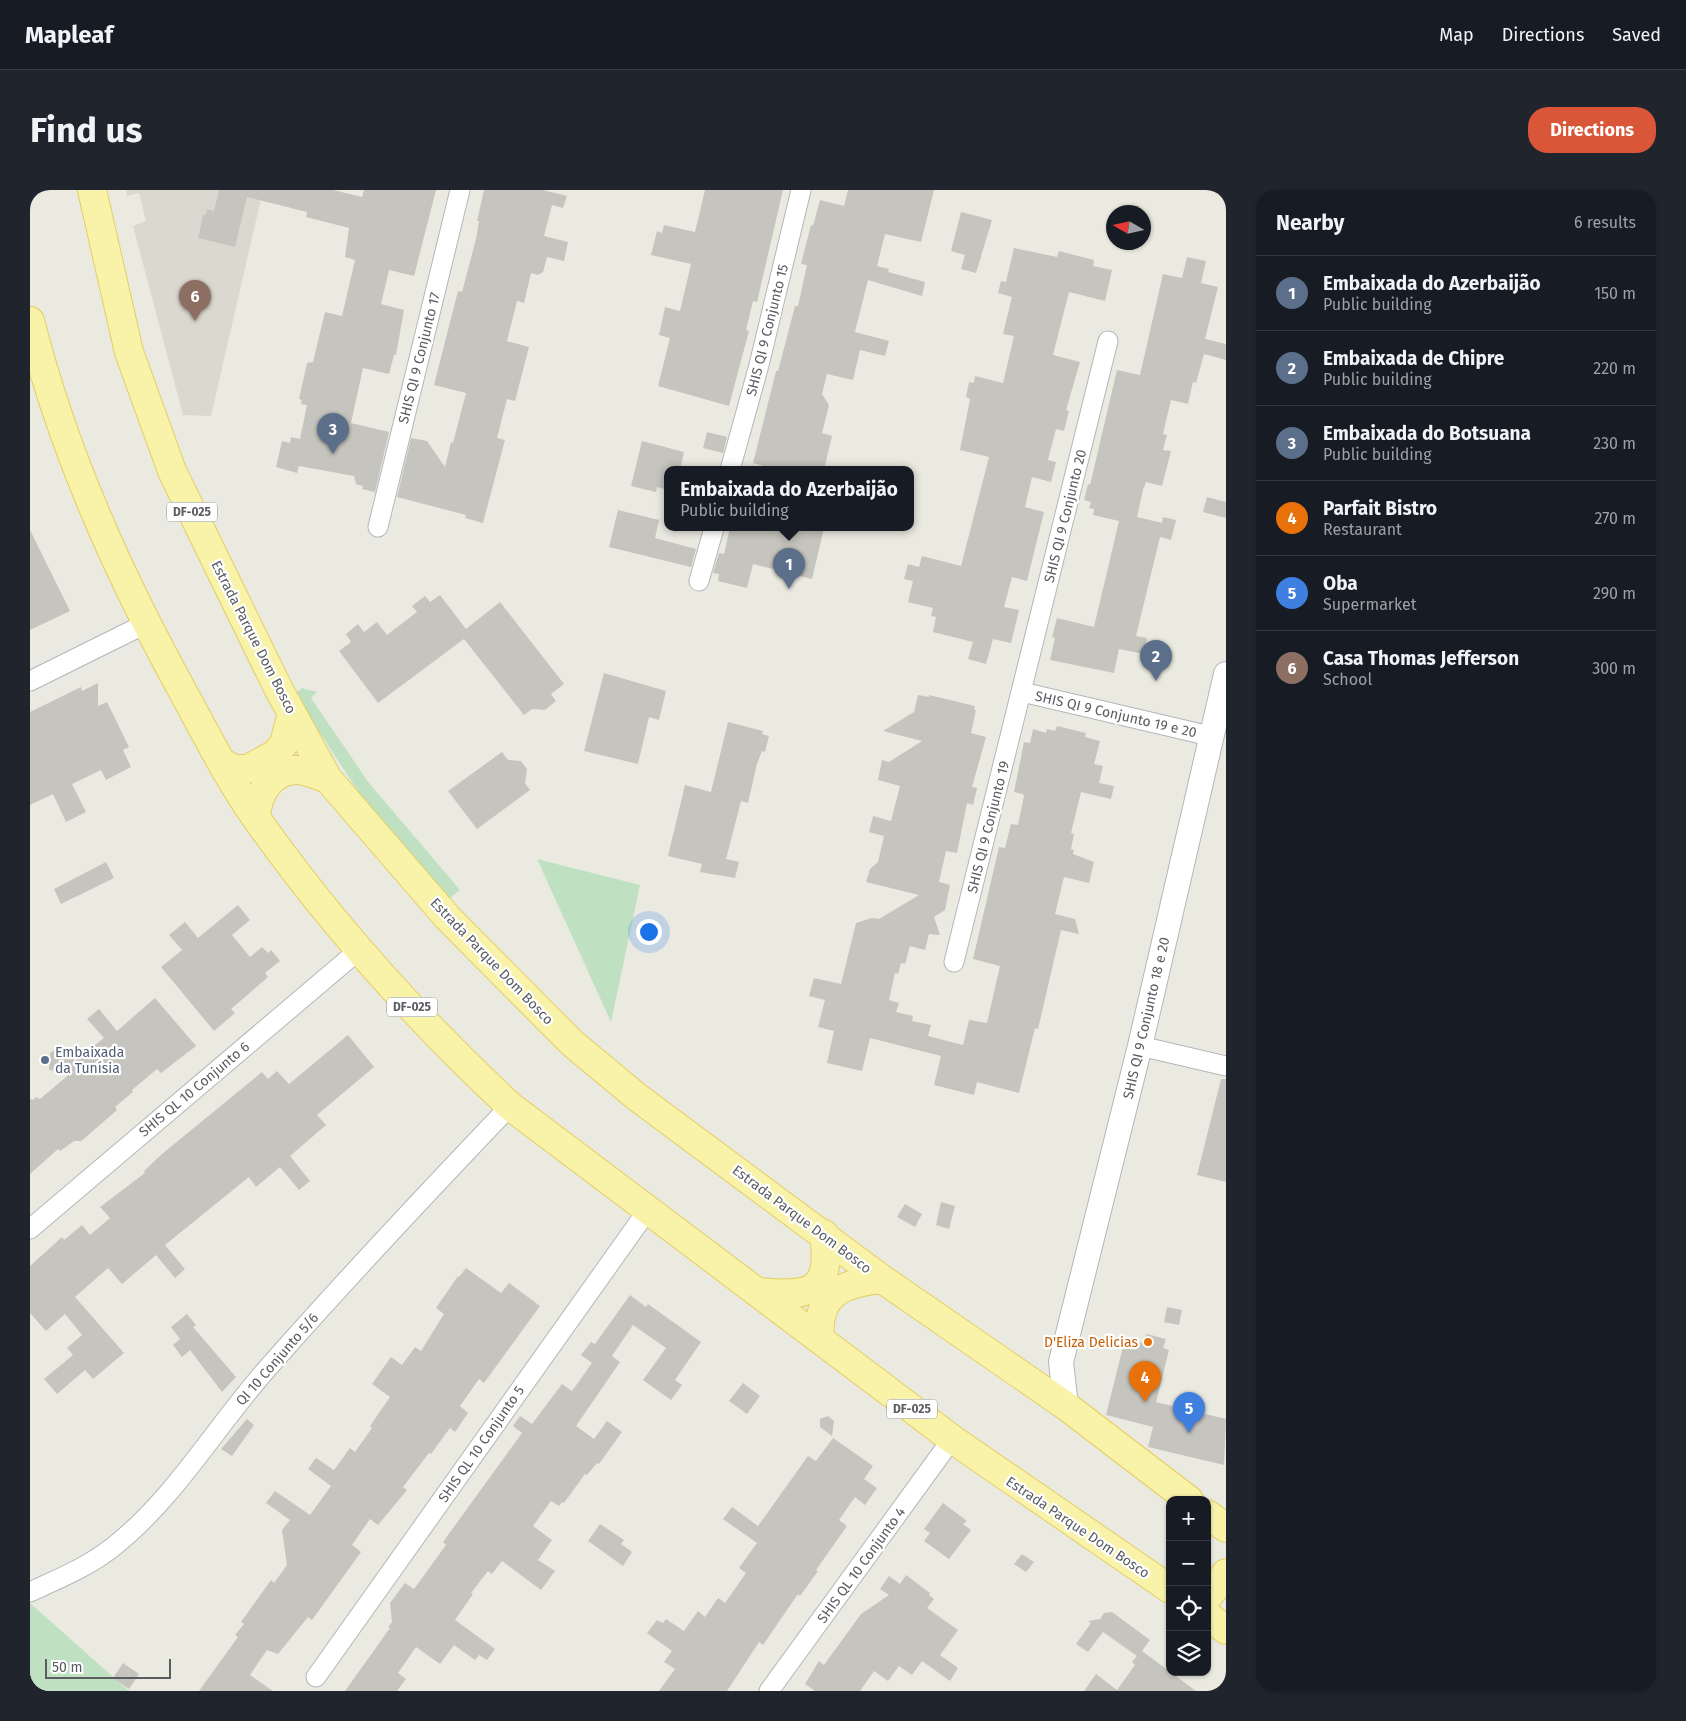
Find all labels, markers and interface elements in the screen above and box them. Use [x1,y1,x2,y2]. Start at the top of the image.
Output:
text: Mapleaf [25,21,113,49]
text: Map [1439,24,1474,46]
text: Directions [1502,24,1584,46]
text: Saved [1612,24,1661,46]
button: Directions [1528,107,1656,153]
text: Find us [30,109,142,151]
north arrow [1106,205,1151,250]
text: Nearby [1276,210,1344,236]
text: 6 results [1574,213,1636,232]
street label: SHIS QI 9 Conjunto 15 [743,262,792,398]
text: Embaixada do Azerbaijão [1323,272,1541,295]
pin: 6 [179,280,211,321]
text: 1 [1288,284,1296,303]
text: 150 m [1594,284,1636,303]
street label: SHIS QI 9 Conjunto 17 [395,291,444,425]
text: Public building [1323,295,1431,314]
text: Embaixada de Chipre [1323,347,1504,370]
text: 2 [1288,359,1296,378]
text: 220 m [1593,359,1636,378]
text: Public building [1323,370,1431,389]
pin: 3 [317,413,349,454]
text: Embaixada do Botsuana [1323,422,1531,445]
text: 3 [1288,434,1296,453]
text: 230 m [1593,434,1636,453]
text: Public building [1323,445,1431,464]
street label: SHIS QI 9 Conjunto 20 [1041,447,1090,585]
popup [664,466,914,531]
text: Embaixada do Azerbaijão [680,478,898,501]
text: Parfait Bistro [1323,497,1437,520]
text: Public building [680,501,789,520]
road number: DF-025 [167,503,217,522]
text: 4 [1287,509,1297,528]
text: 270 m [1594,509,1636,528]
text: Restaurant [1323,520,1402,539]
pin: 1 [773,548,805,589]
street label: Estrada Parque Dom Bosco [207,558,300,717]
text: Oba [1323,572,1358,595]
text: 5 [1288,584,1296,603]
text: 290 m [1593,584,1636,603]
text: Supermarket [1323,595,1417,614]
pin: 2 [1140,640,1172,681]
text: Casa Thomas Jefferson [1323,647,1519,670]
text: 6 [1287,659,1297,678]
text: 300 m [1592,659,1636,678]
text: School [1323,670,1372,689]
street label: SHIS QI 9 Conjunto 19 e 20 [1033,688,1199,741]
street label: SHIS QI 9 Conjunto 19 [964,759,1013,895]
street label: Estrada Parque Dom Bosco [427,894,557,1028]
your location [636,919,662,945]
street label: SHIS QI 9 Conjunto 18 e 20 [1120,935,1173,1101]
road number: DF-025 [387,998,437,1016]
street label: SHIS QL 10 Conjunto 6 [136,1038,253,1141]
place label: Embaixada da Tunísia [55,1044,124,1077]
marker: Embaixada da Tunísia [39,1054,51,1066]
street label: Estrada Parque Dom Bosco [729,1162,875,1277]
street label: QI 10 Conjunto 5/6 [233,1310,322,1409]
place label: D'Eliza Delicias [1044,1334,1138,1351]
marker: D'Eliza Delicias [1142,1336,1154,1348]
pin: 4 [1129,1361,1161,1402]
street label: SHIS QL 10 Conjunto 5 [435,1383,528,1506]
pin: 5 [1173,1392,1205,1433]
road number: DF-025 [887,1400,937,1418]
street label: Estrada Parque Dom Bosco [1003,1473,1153,1582]
map controls [1166,1496,1211,1676]
button: + [1166,1496,1211,1541]
street label: SHIS QL 10 Conjunto 4 [814,1504,909,1626]
button: − [1166,1541,1211,1586]
button: locate [1166,1586,1211,1631]
button: layers [1166,1631,1211,1676]
scale bar [45,1656,171,1679]
text: 50 m [52,1659,83,1676]

